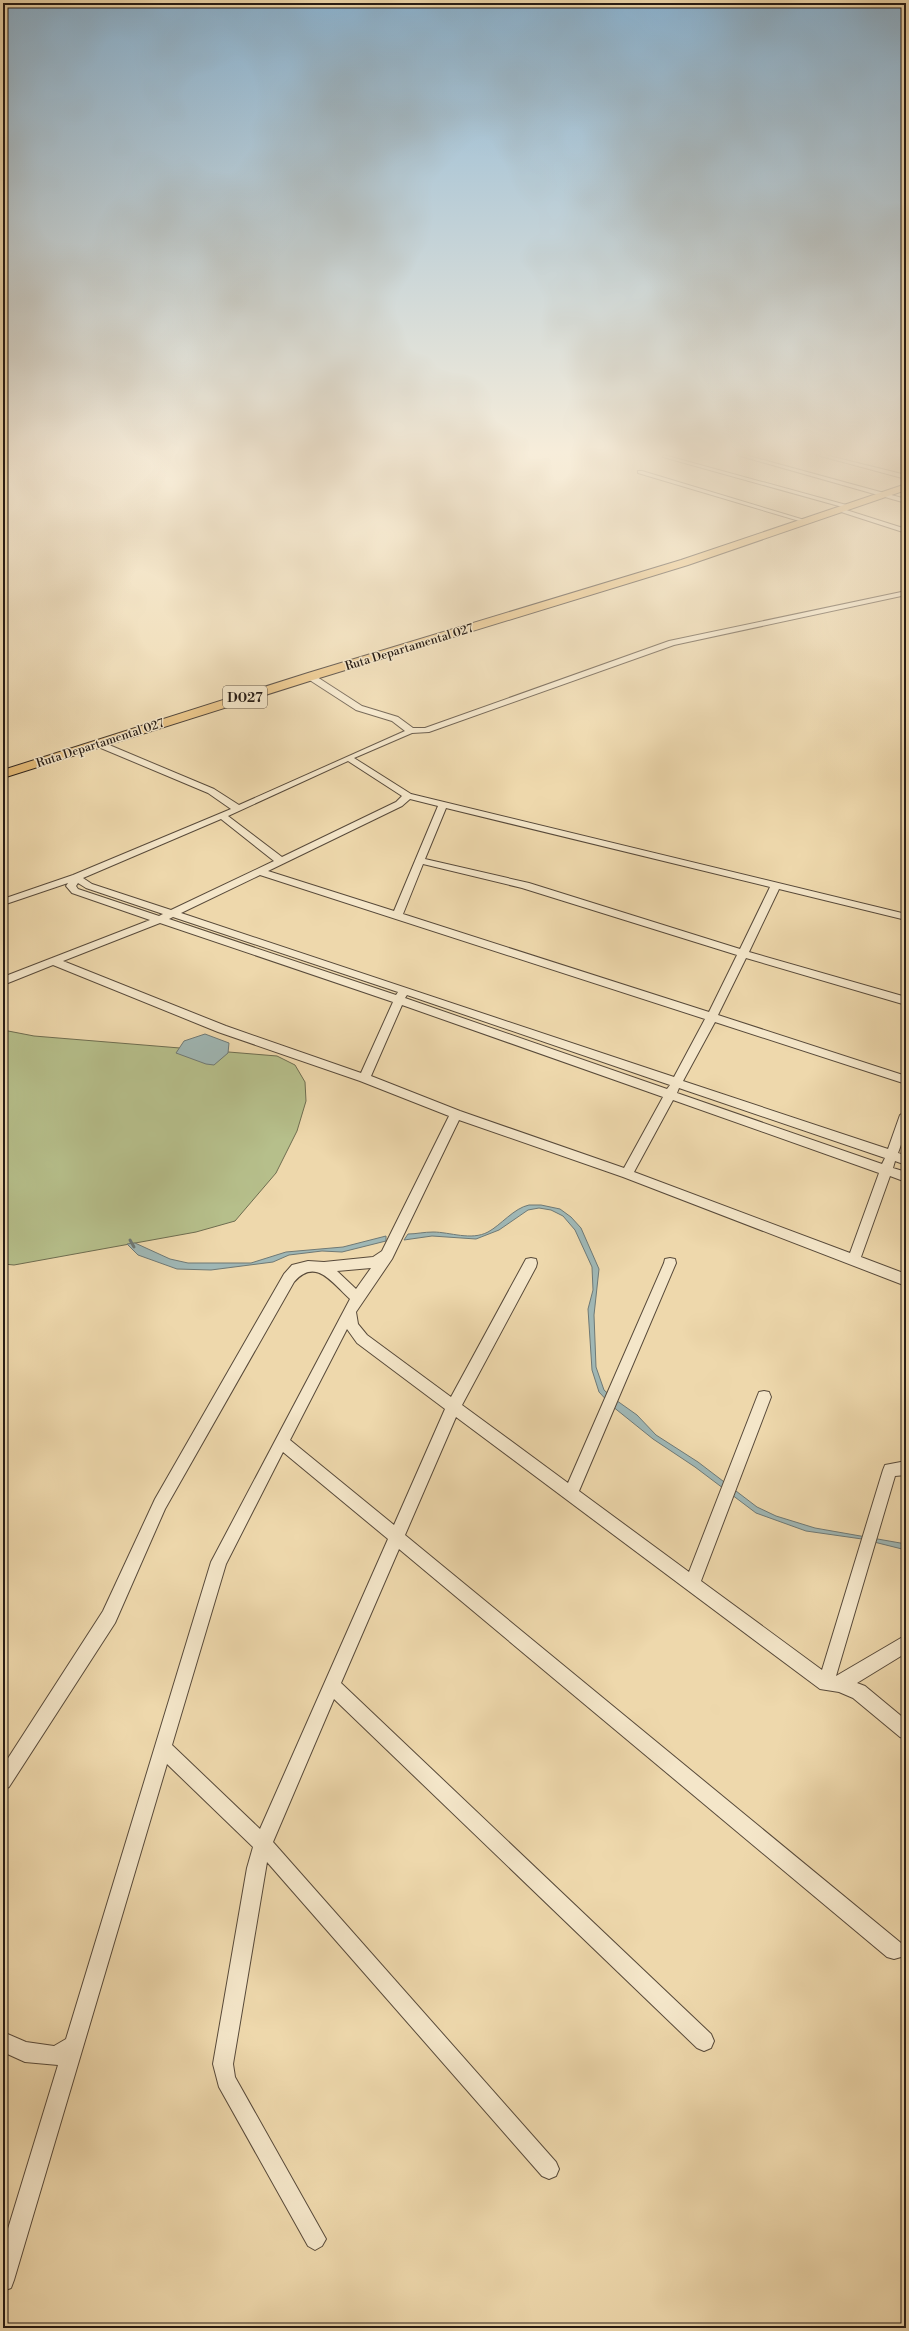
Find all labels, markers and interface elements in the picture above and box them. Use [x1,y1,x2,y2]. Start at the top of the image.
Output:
street label: Ruta Departamental 027 [343,621,475,674]
road number: D027 [223,686,267,708]
street label: Ruta Departamental 027 [34,716,166,771]

